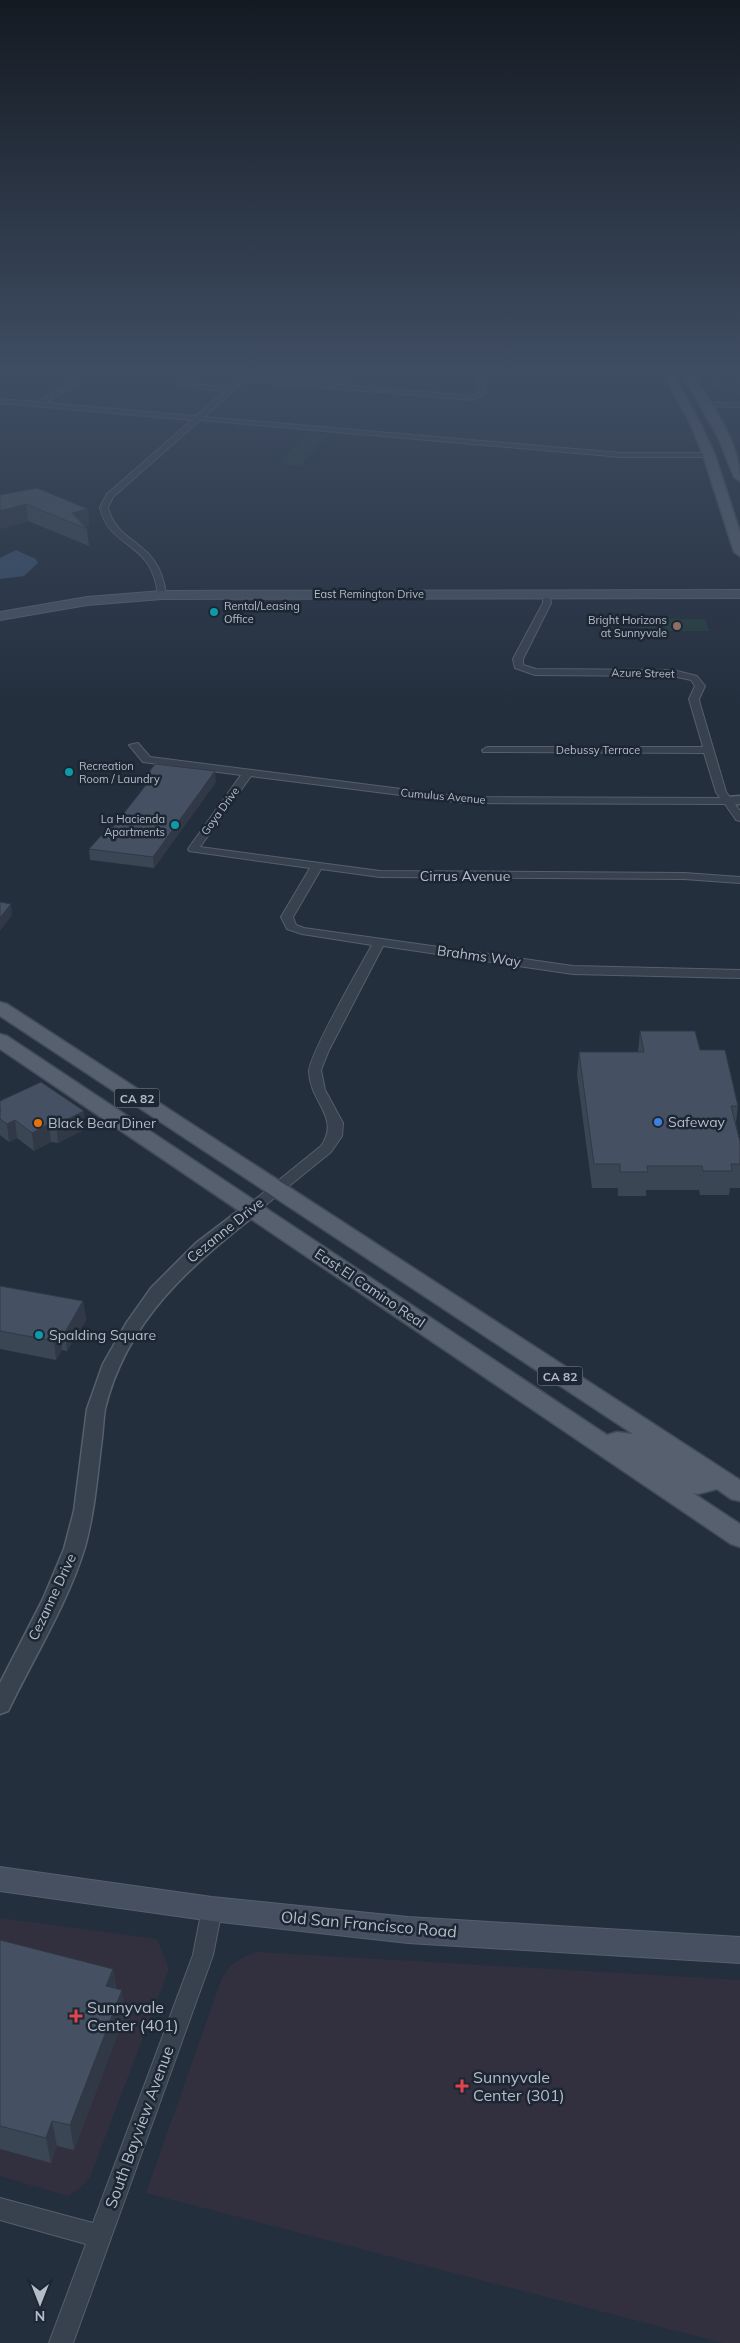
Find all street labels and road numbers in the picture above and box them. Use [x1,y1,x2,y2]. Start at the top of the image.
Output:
street label: East Remington Drive [314,587,424,601]
street label: Azure Street [611,665,675,681]
street label: Debussy Terrace [556,743,640,757]
street label: Goya Drive [198,784,242,838]
street label: Cumulus Avenue [400,785,486,807]
street label: Cirrus Avenue [420,867,510,885]
street label: Brahms Way [436,941,523,971]
road number: CA 82 [114,1088,160,1108]
street label: Cezanne Drive [183,1194,267,1266]
street label: East El Camino Real [311,1244,429,1332]
road number: CA 82 [538,1366,582,1385]
street label: Cezanne Drive [24,1551,80,1643]
street label: Old San Francisco Road [280,1906,458,1942]
street label: South Bayview Avenue [100,2043,178,2211]

